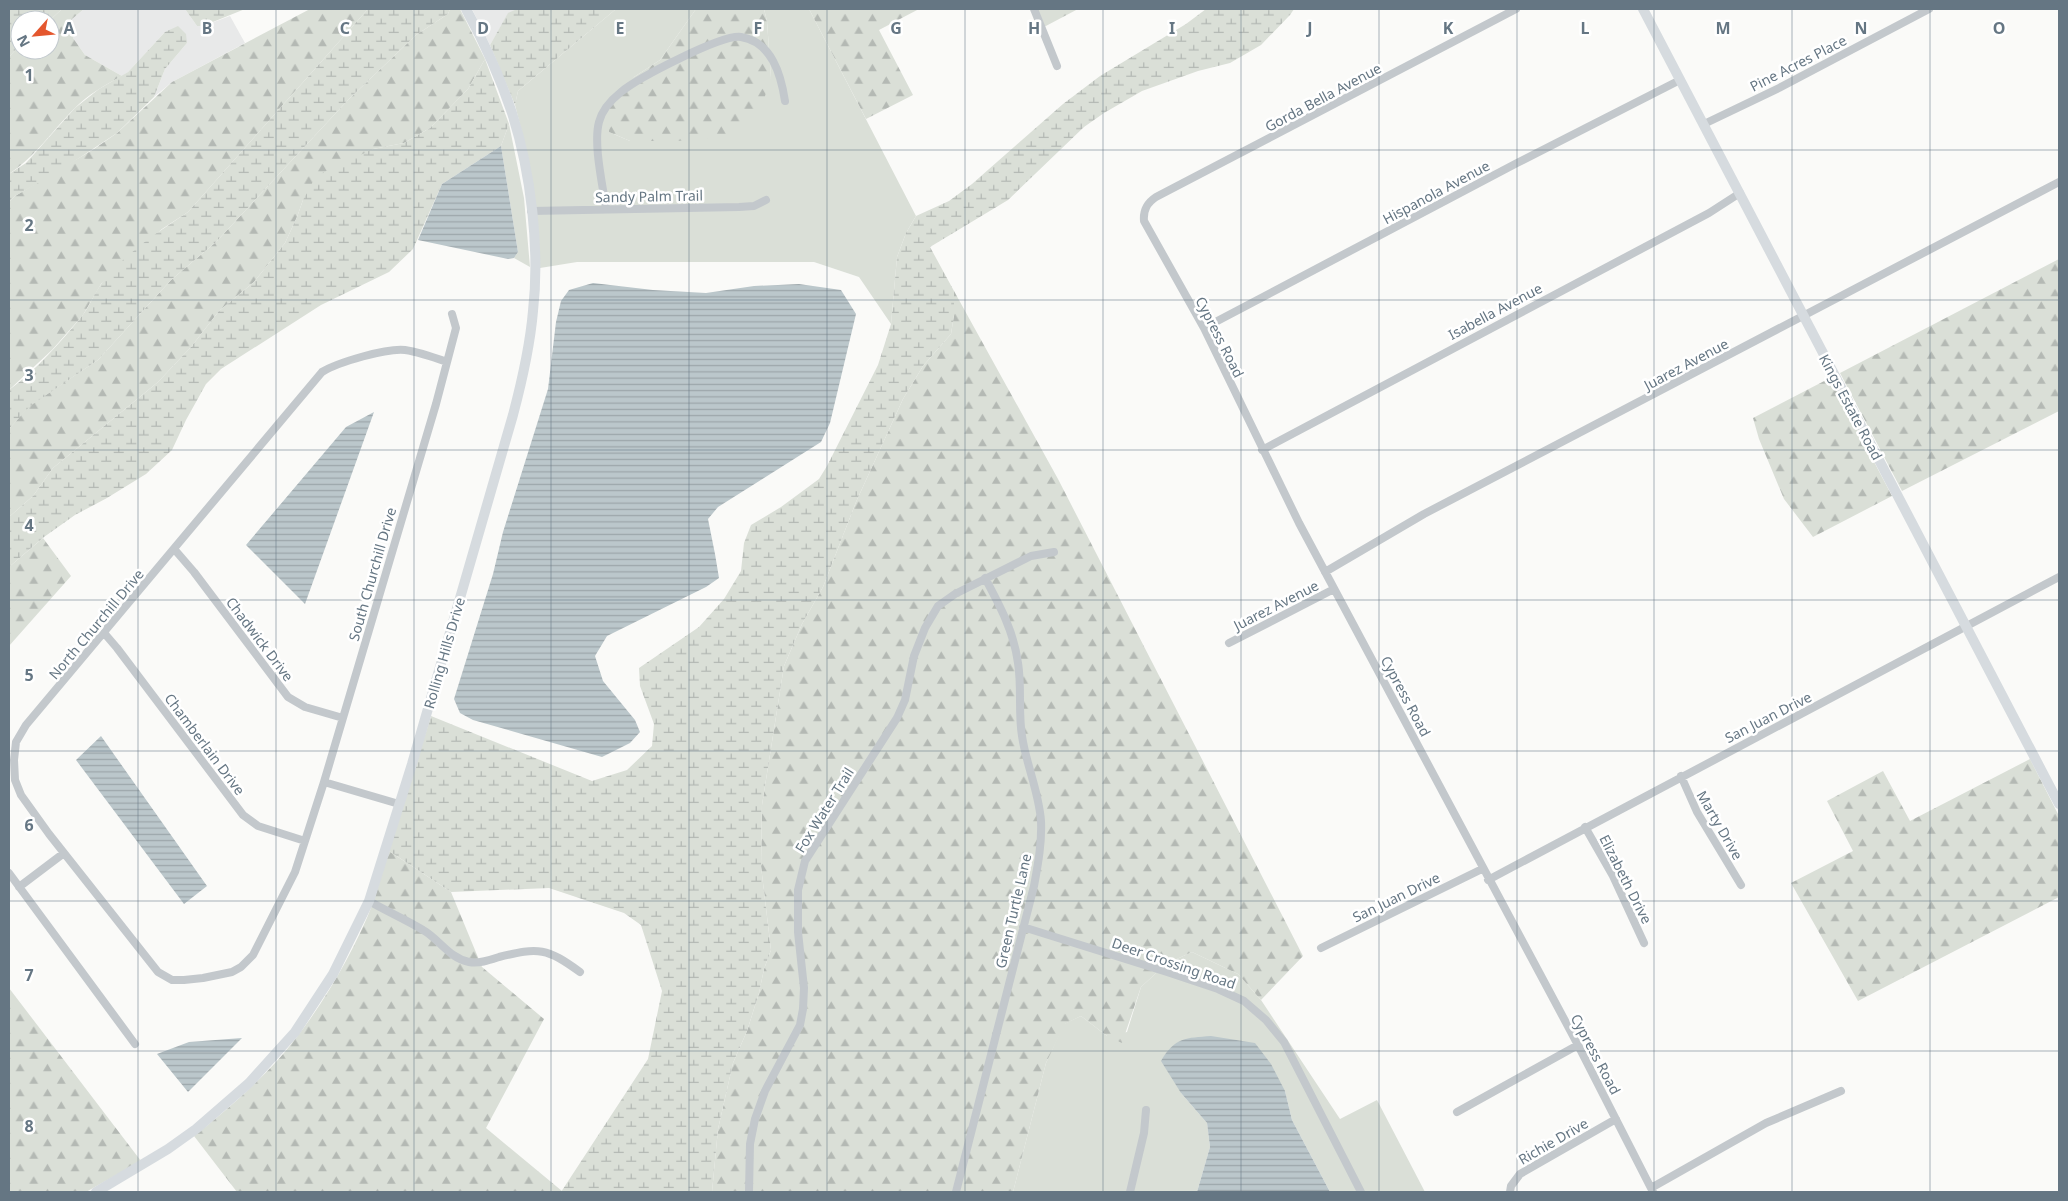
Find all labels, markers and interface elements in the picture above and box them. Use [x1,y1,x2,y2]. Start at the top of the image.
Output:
north arrow [10,10,60,60]
text: A [63,17,75,39]
text: B [202,17,212,39]
text: C [340,17,350,39]
text: D [477,17,489,39]
text: E [616,17,625,39]
text: F [754,17,762,39]
text: G [890,17,902,39]
text: H [1028,17,1040,39]
text: I [1169,17,1175,39]
text: J [1305,17,1313,39]
text: K [1443,17,1454,39]
text: L [1581,17,1590,39]
text: M [1715,17,1731,39]
text: N [1854,17,1868,39]
text: O [1993,17,2005,39]
street label: Pine Acres Place [1746,30,1850,96]
text: N [12,32,34,51]
street label: Gorda Bella Avenue [1262,58,1385,136]
text: 1 [24,64,34,86]
street label: Hispanola Avenue [1379,156,1493,228]
street label: Sandy Palm Trail [595,186,703,206]
text: 2 [24,214,34,236]
street label: Isabella Avenue [1445,278,1545,344]
street label: Cypress Road [1191,293,1249,381]
street label: Juarez Avenue [1639,334,1732,395]
street label: Kings Estate Road [1815,351,1887,463]
text: 3 [24,364,34,386]
street label: South Churchill Drive [344,505,400,643]
text: 4 [24,514,34,536]
street label: North Churchill Drive [44,565,148,683]
street label: Juarez Avenue [1228,575,1322,635]
street label: Chadwick Drive [222,593,298,685]
street label: Rolling Hills Drive [419,595,469,711]
street label: Cypress Road [1377,652,1435,740]
text: 5 [24,664,34,686]
street label: San Juan Drive [1721,687,1815,747]
street label: Chamberlain Drive [160,689,250,799]
street label: Fox Water Trail [790,764,858,856]
street label: Marty Drive [1693,787,1747,863]
text: 6 [24,814,34,836]
street label: Elizabeth Drive [1595,831,1657,927]
street label: Green Turtle Lane [991,852,1035,970]
street label: San Juan Drive [1349,868,1443,926]
street label: Deer Crossing Road [1110,933,1238,993]
text: 7 [24,964,34,986]
street label: Cypress Road [1567,1010,1625,1098]
street label: Richie Drive [1515,1113,1591,1169]
text: 8 [24,1115,34,1137]

